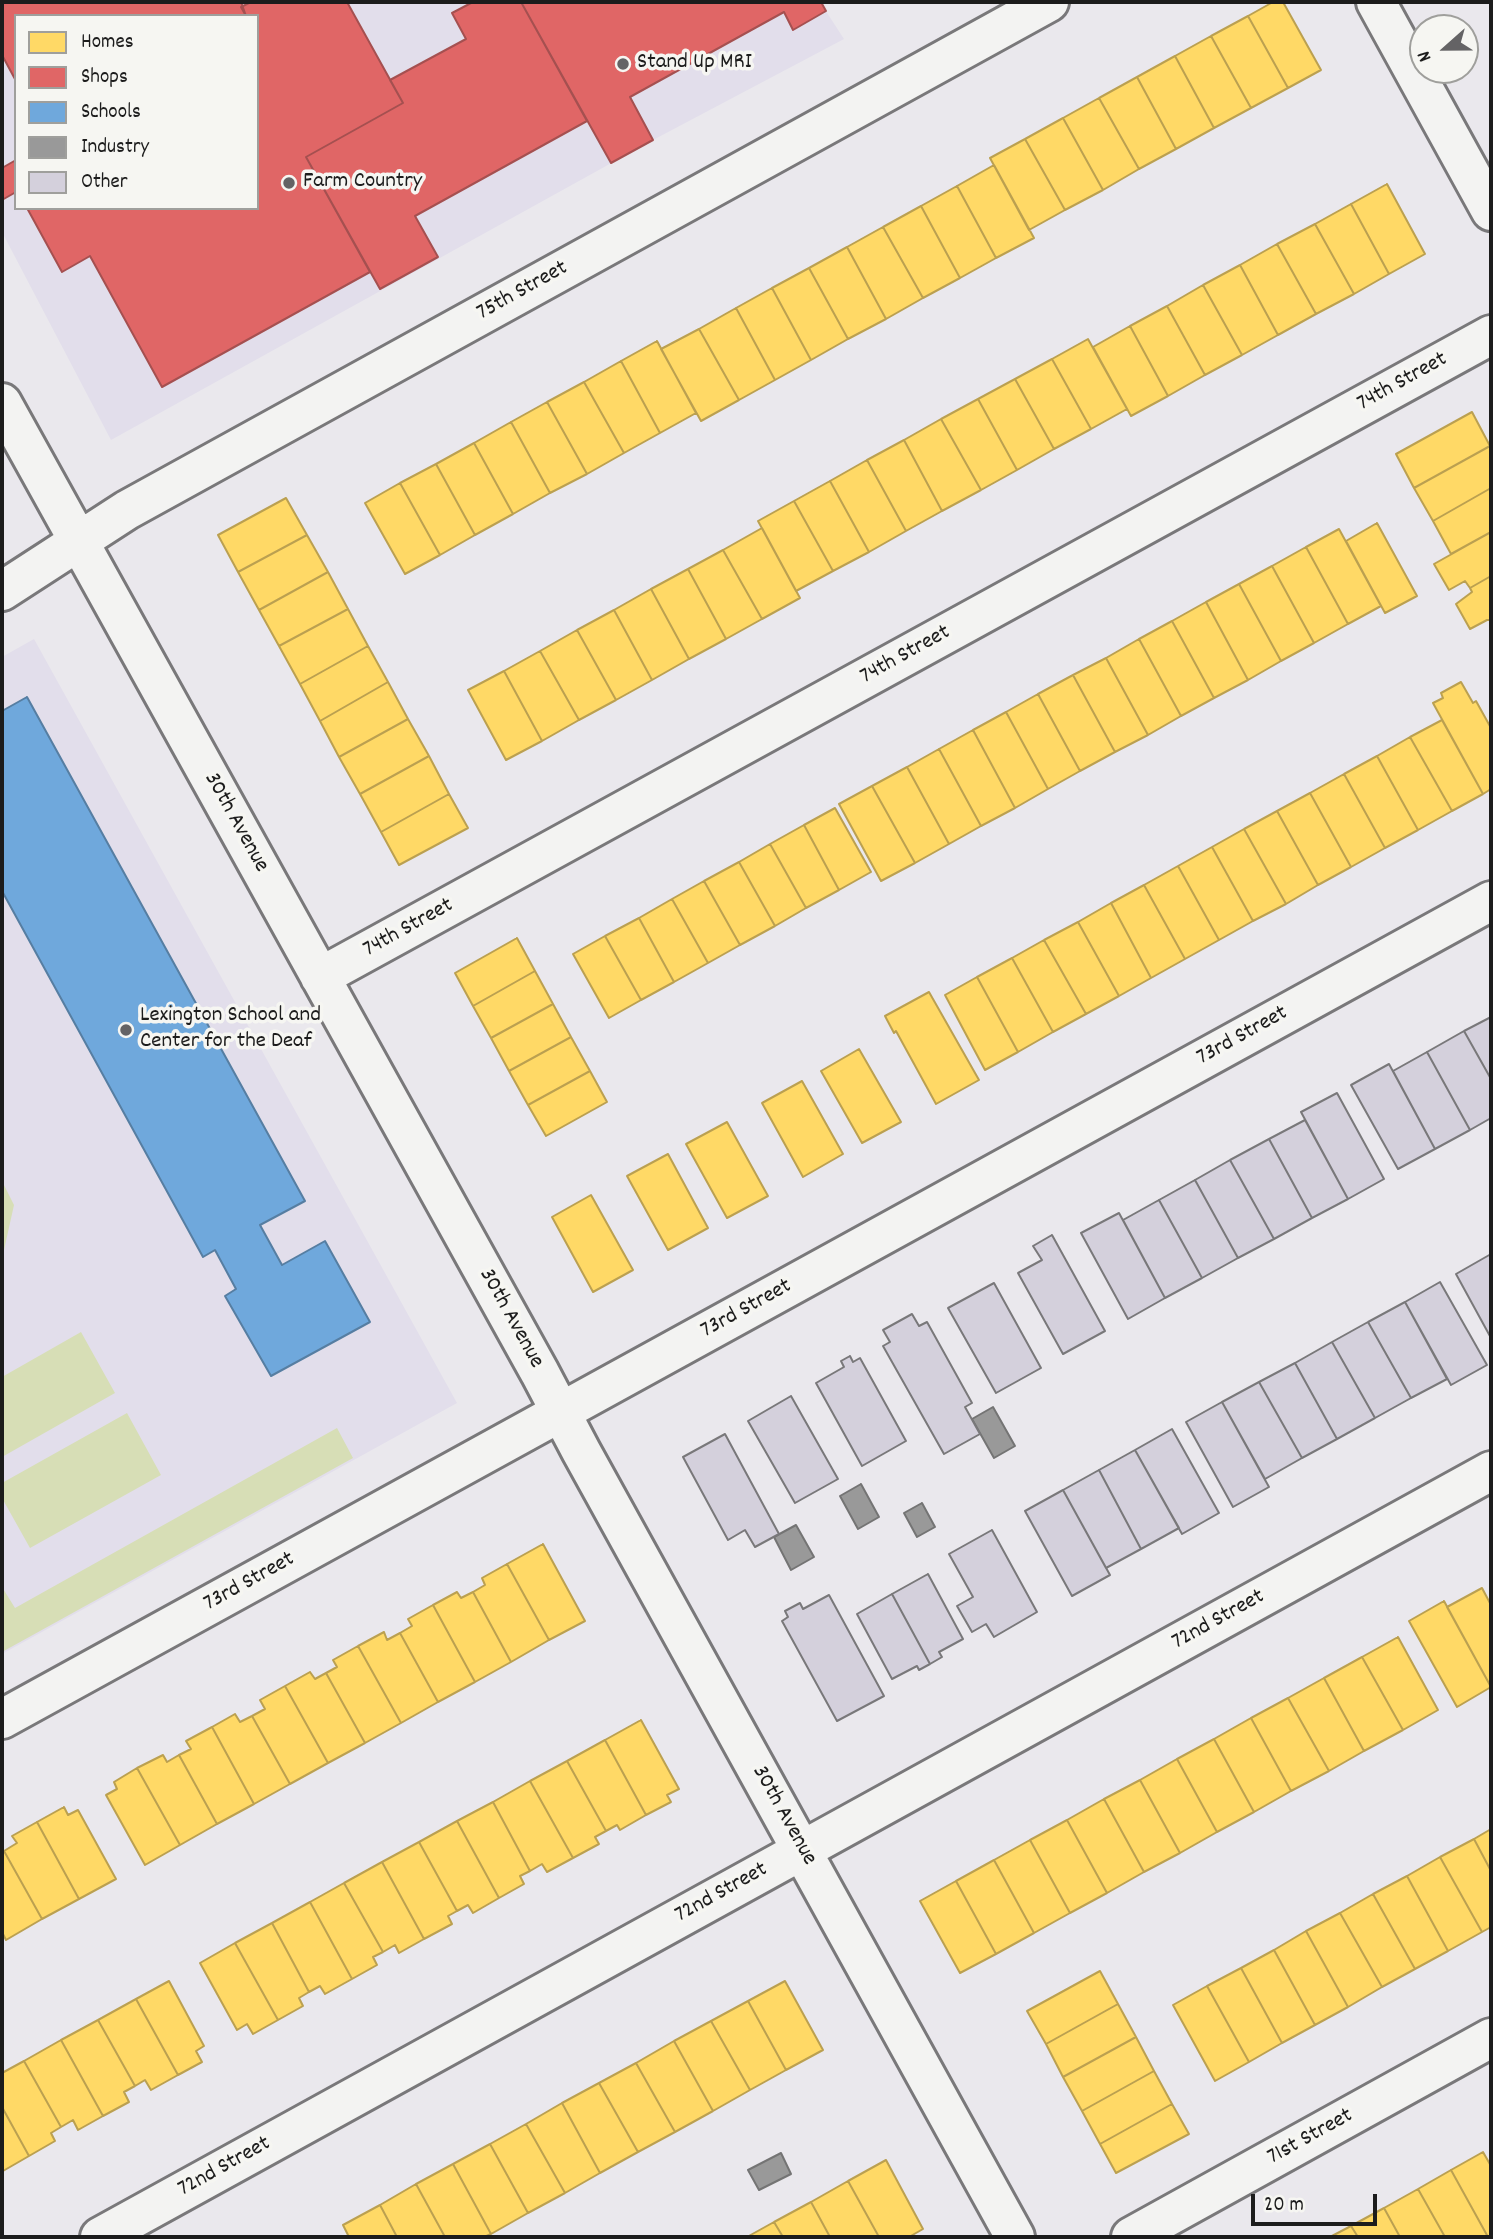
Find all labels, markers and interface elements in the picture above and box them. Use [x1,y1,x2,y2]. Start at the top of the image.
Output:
legend [14,14,259,210]
north arrow [1409,14,1479,84]
text: Homes [81,28,134,58]
text: N [1412,47,1440,65]
place label: Stand Up MRI [637,50,752,78]
marker: Stand Up MRI [615,56,631,72]
text: Shops [81,63,128,93]
text: Schools [81,98,141,128]
text: Industry [81,133,149,163]
text: Other [81,168,127,198]
place label: Farm Country [303,169,422,197]
marker: Farm Country [281,175,297,191]
street label: 75th Street [473,256,573,328]
street label: 74th Street [1353,347,1453,419]
street label: 74th Street [856,620,956,692]
street label: 30th Avenue [196,768,274,878]
street label: 74th Street [359,893,459,965]
street label: 73rd Street [1193,1001,1293,1073]
place label: Lexington School and Center for the Deaf [140,1003,321,1057]
marker: Lexington School and Center for the Deaf [118,1022,134,1038]
street label: 30th Avenue [471,1264,549,1374]
street label: 73rd Street [697,1274,797,1346]
street label: 73rd Street [200,1547,300,1619]
street label: 72nd Street [1168,1584,1270,1658]
street label: 30th Avenue [744,1761,822,1871]
street label: 72nd Street [671,1857,773,1931]
street label: 71st Street [1264,2103,1358,2173]
street label: 72nd Street [174,2131,276,2205]
scale bar [1255,2180,1381,2224]
text: 20 m [1264,2191,1304,2221]

